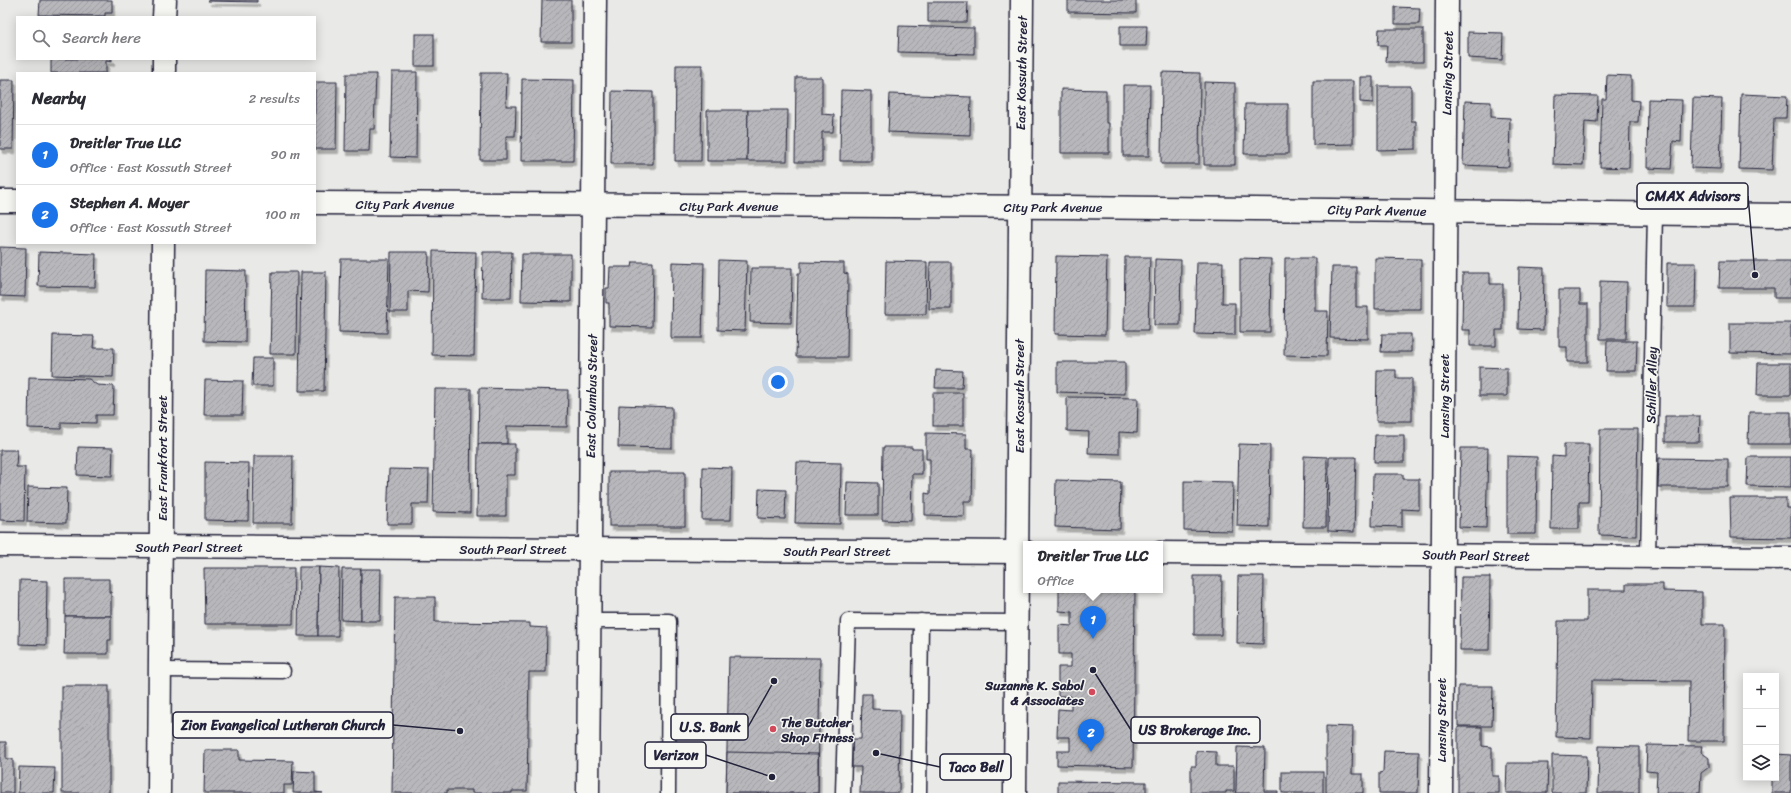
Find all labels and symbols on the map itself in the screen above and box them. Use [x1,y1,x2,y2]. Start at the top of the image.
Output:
street label: East Kossuth Street [1009,15,1034,130]
street label: Lansing Street [1435,30,1460,115]
callout: CMAX Advisors [1637,183,1748,209]
text: CMAX Advisors [1645,184,1741,209]
street label: City Park Avenue [356,193,455,216]
street label: City Park Avenue [680,195,779,218]
street label: City Park Avenue [1004,196,1103,219]
street label: City Park Avenue [1327,198,1427,223]
street label: East Columbus Street [579,333,604,458]
street label: East Kossuth Street [1008,338,1031,453]
street label: Schiller Alley [1639,346,1664,424]
street label: Lansing Street [1433,354,1456,438]
your location [768,372,788,392]
street label: East Frankfort Street [151,395,174,521]
street label: South Pearl Street [135,536,243,559]
street label: South Pearl Street [459,538,567,561]
street label: South Pearl Street [783,540,891,563]
street label: South Pearl Street [1422,543,1530,568]
pin: 1 [1080,606,1106,639]
place label: Suzanne K. Sabol & Associates [984,674,1085,712]
street label: Lansing Street [1430,678,1453,762]
marker: Suzanne K. Sabol & Associates [1087,687,1097,697]
place label: The Butcher Shop Fitness [780,711,854,749]
callout: Zion Evangelical Lutheran Church [173,712,393,738]
text: Zion Evangelical Lutheran Church [180,713,386,738]
callout: U.S. Bank [671,714,748,740]
text: U.S. Bank [679,715,741,740]
callout: US Brokerage Inc. [1131,717,1260,743]
text: US Brokerage Inc. [1138,718,1252,743]
pin: 2 [1078,719,1104,752]
marker: The Butcher Shop Fitness [768,724,778,734]
callout: Verizon [645,742,706,768]
text: Verizon [653,743,699,768]
callout: Taco Bell [940,754,1011,780]
text: Taco Bell [949,755,1005,780]

